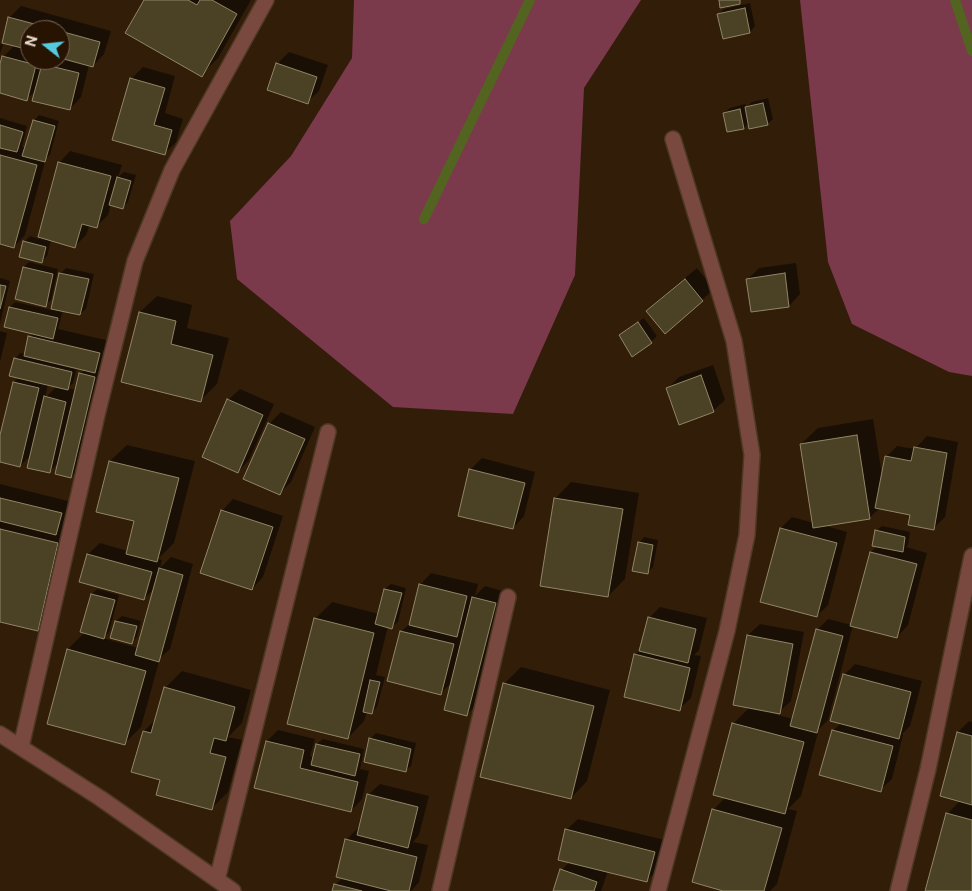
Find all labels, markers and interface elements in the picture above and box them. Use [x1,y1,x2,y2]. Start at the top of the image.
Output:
north arrow [20,20,70,70]
text: N [22,34,41,49]

